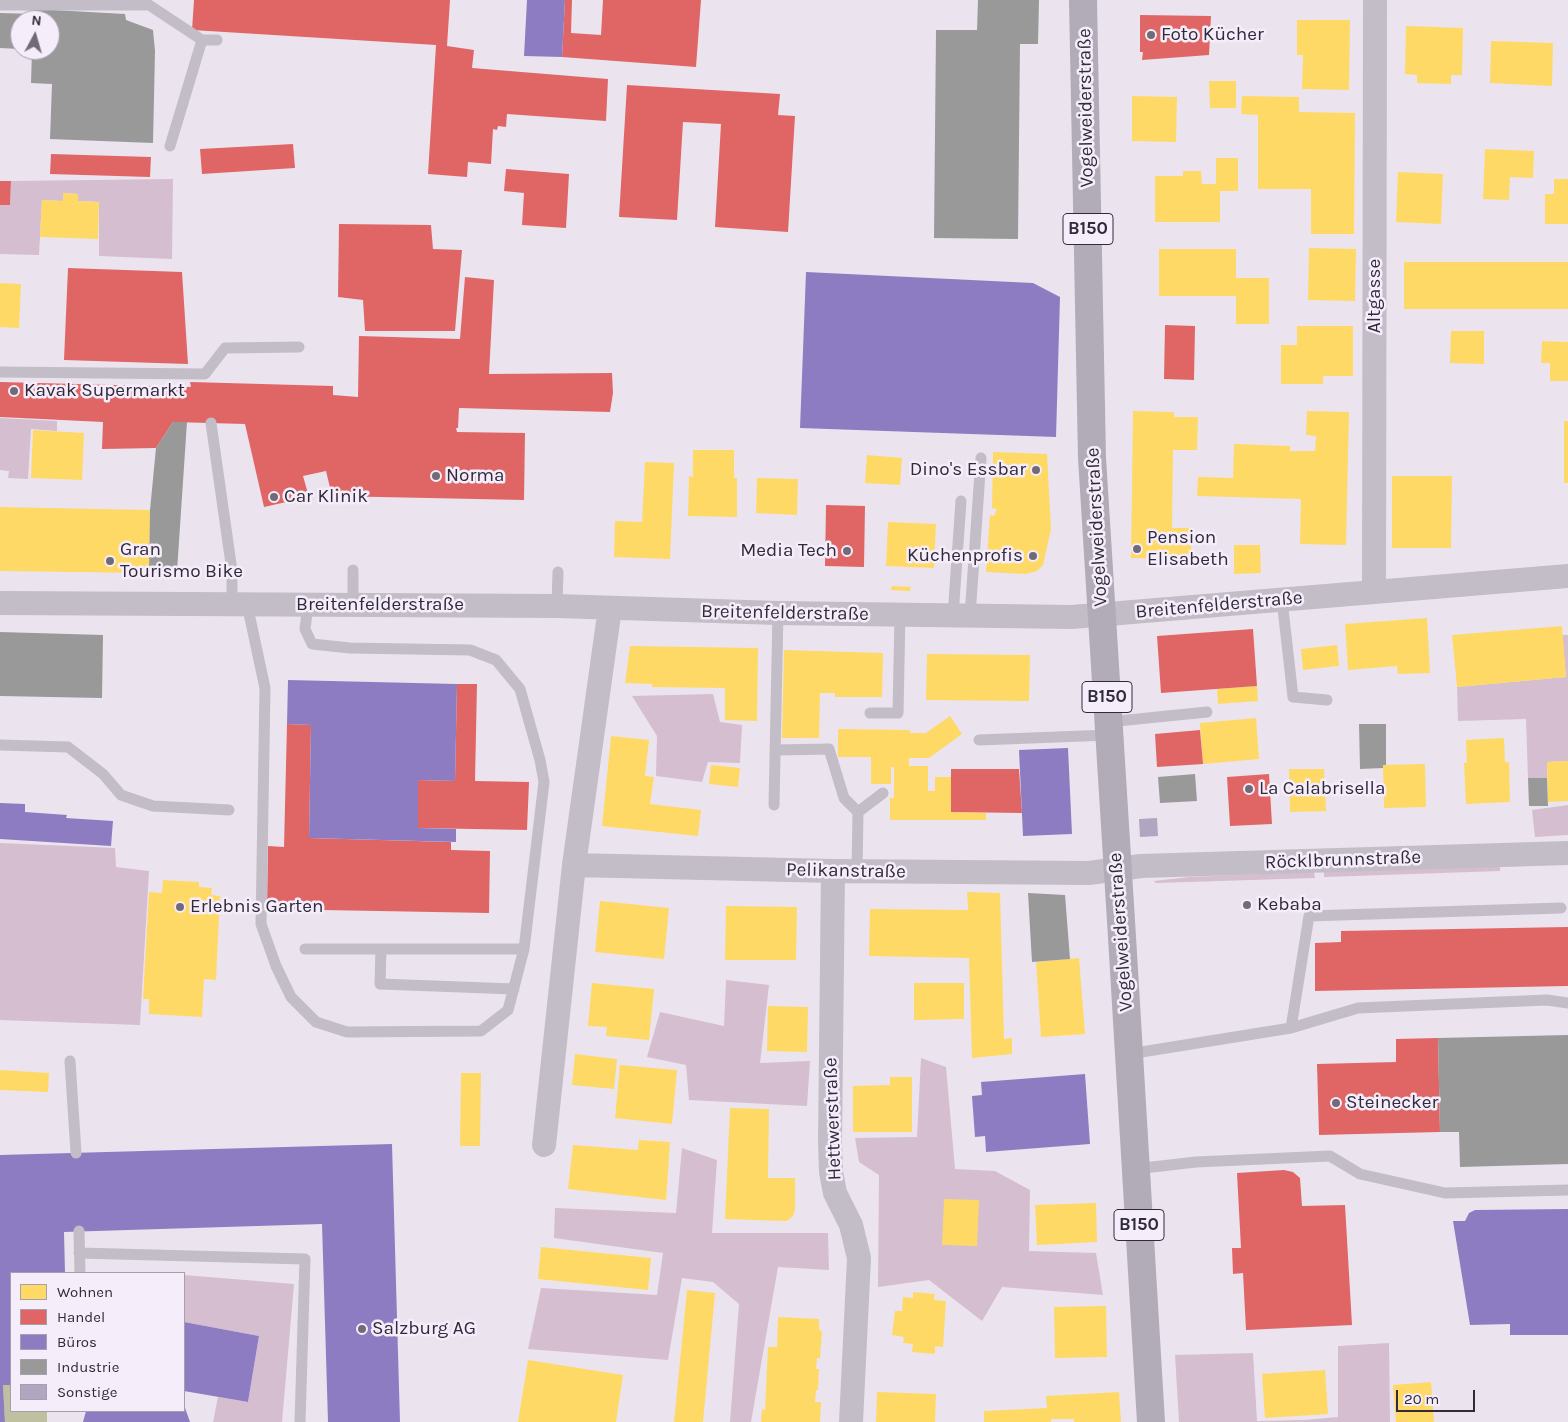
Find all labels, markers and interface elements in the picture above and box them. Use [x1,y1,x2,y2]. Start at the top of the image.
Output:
north arrow [10,10,60,60]
text: N [31,12,42,30]
place label: Foto Kücher [1161,24,1264,46]
street label: Vogelweiderstraße [1073,28,1099,188]
marker: Foto Kücher [1145,29,1157,41]
road number: B150 [1063,213,1113,244]
street label: Altgasse [1364,259,1386,333]
place label: Kavak Supermarkt [24,380,185,402]
marker: Kavak Supermarkt [8,385,20,397]
street label: Vogelweiderstraße [1081,447,1113,607]
place label: Dino's Essbar [910,459,1026,481]
marker: Dino's Essbar [1030,464,1042,476]
place label: Norma [446,465,504,487]
marker: Norma [430,470,442,482]
place label: Car Klinik [284,486,368,508]
marker: Car Klinik [268,491,280,503]
place label: Pension Elisabeth [1147,527,1229,571]
place label: Gran Tourismo Bike [120,539,243,583]
place label: Media Tech [740,540,837,562]
marker: Pension Elisabeth [1131,543,1143,555]
marker: Media Tech [841,545,853,557]
place label: Küchenprofis [907,545,1023,567]
marker: Küchenprofis [1027,550,1039,562]
marker: Gran Tourismo Bike [104,555,116,567]
street label: Breitenfelderstraße [1134,586,1304,624]
street label: Breitenfelderstraße [296,594,464,616]
street label: Breitenfelderstraße [701,600,869,626]
road number: B150 [1082,682,1132,712]
place label: La Calabrisella [1259,778,1385,800]
marker: La Calabrisella [1243,783,1255,795]
street label: Röcklbrunnstraße [1265,846,1421,874]
street label: Vogelweiderstraße [1104,852,1138,1012]
street label: Pelikanstraße [786,859,906,883]
place label: Kebaba [1257,894,1322,916]
place label: Erlebnis Garten [190,896,323,918]
marker: Kebaba [1241,899,1253,911]
marker: Erlebnis Garten [174,901,186,913]
street label: Hettwerstraße [819,1057,847,1181]
place label: Steinecker [1346,1092,1438,1114]
marker: Steinecker [1330,1097,1342,1109]
road number: B150 [1114,1210,1164,1240]
legend [10,1272,185,1412]
text: Wohnen [57,1283,113,1301]
text: Handel [57,1308,105,1326]
place label: Salzburg AG [372,1318,476,1340]
marker: Salzburg AG [356,1323,368,1335]
text: Büros [57,1333,97,1351]
text: Industrie [57,1358,119,1376]
scale bar [1398,1380,1477,1412]
text: Sonstige [57,1383,117,1401]
text: 20 m [1404,1390,1439,1408]

